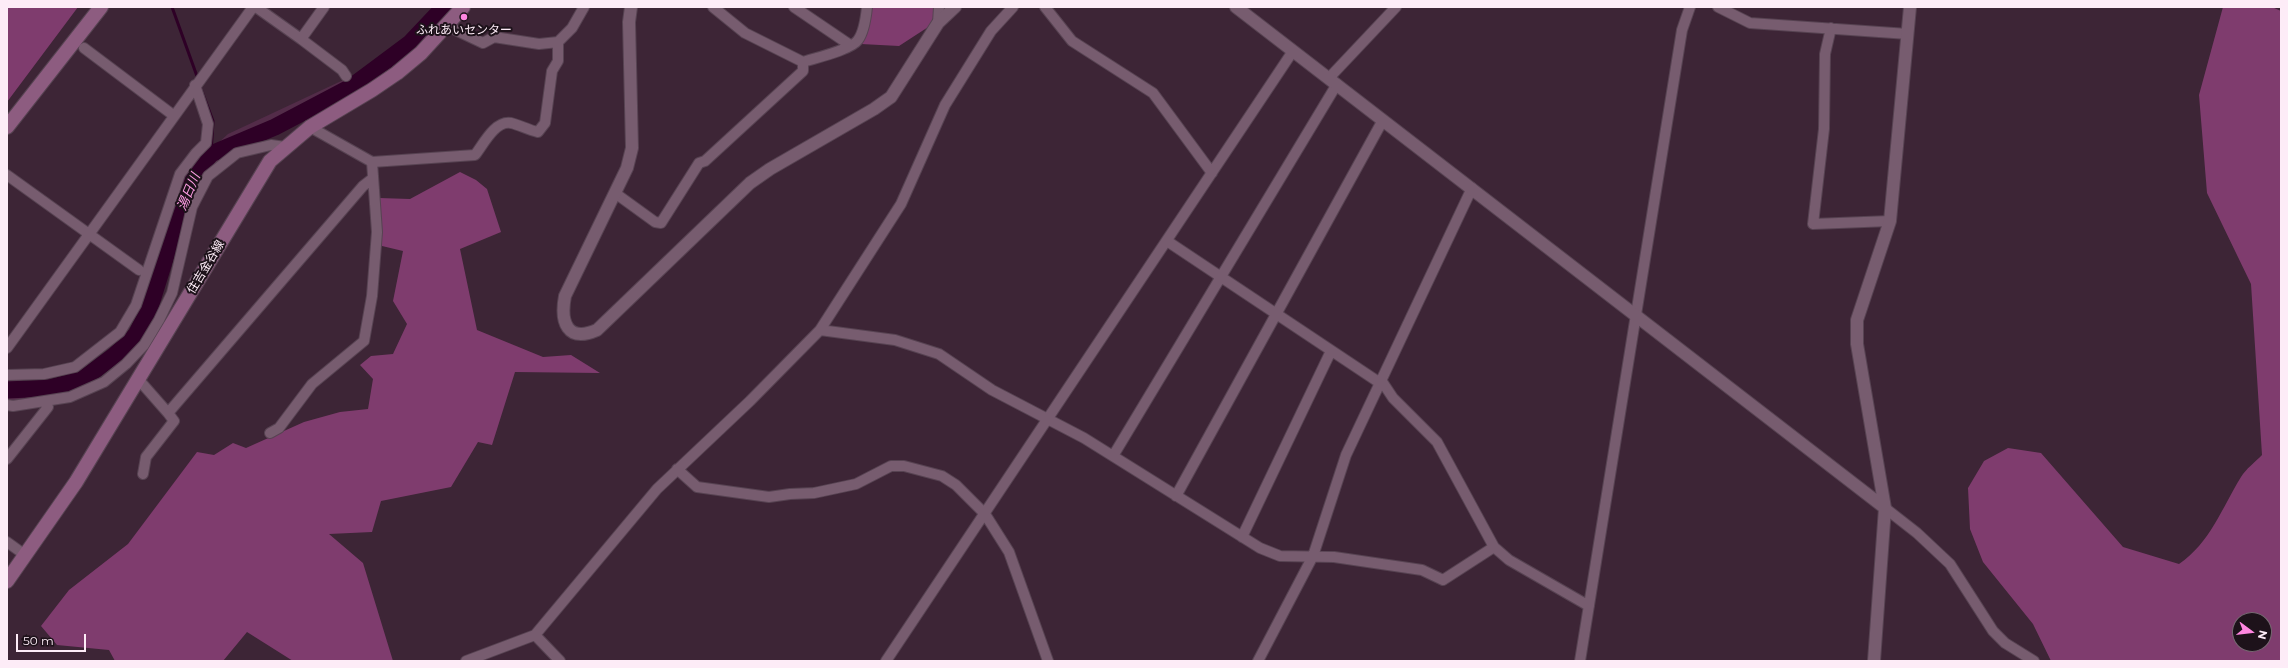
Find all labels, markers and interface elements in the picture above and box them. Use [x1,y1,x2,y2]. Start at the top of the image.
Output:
marker: ふれあいセンター [459,12,469,22]
place label: ふれあいセンター [416,23,512,37]
water label: 湯日川 [174,171,204,213]
street label: 住吉金谷線 [184,238,228,296]
north arrow [2232,612,2272,652]
scale bar [18,626,88,652]
text: N [2255,629,2271,641]
text: 50 m [23,633,54,648]

